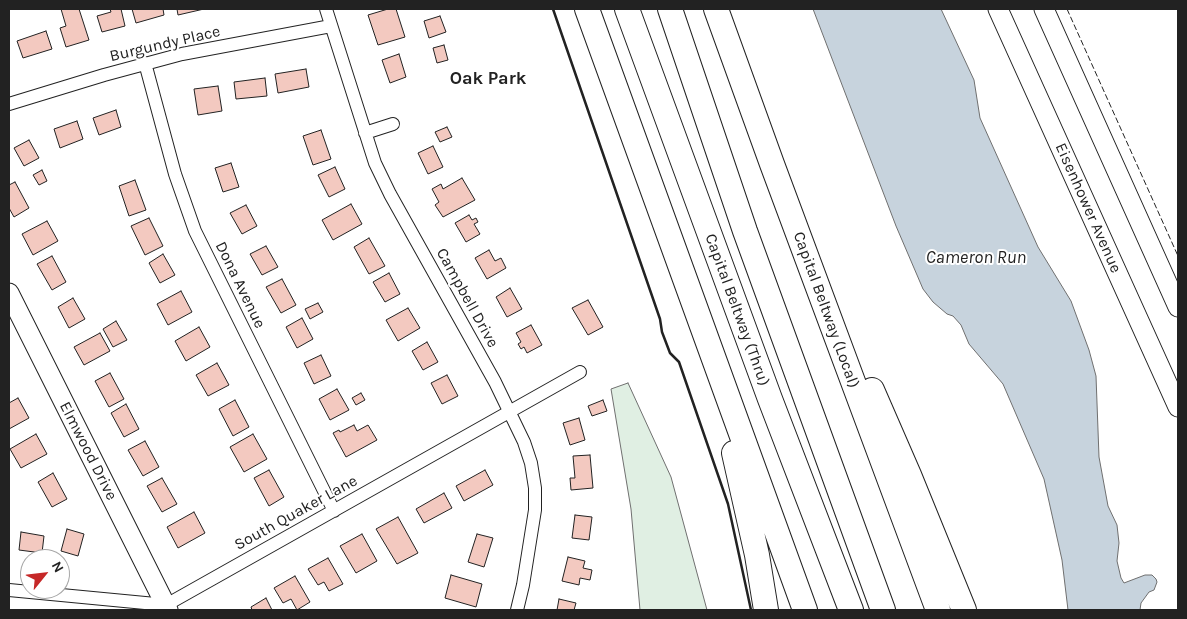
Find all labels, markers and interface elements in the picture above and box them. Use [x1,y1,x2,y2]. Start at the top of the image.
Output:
street label: Burgundy Place [108,22,222,66]
district label: Oak Park [450,68,526,90]
street label: Eisenhower Avenue [1051,140,1125,276]
street label: Capital Beltway (Local) [789,229,863,391]
street label: Capital Beltway (Thru) [701,231,773,389]
street label: Dona Avenue [211,238,269,332]
street label: Campbell Drive [432,245,502,351]
water label: Cameron Run [926,247,1026,269]
street label: Elmwood Drive [55,398,121,504]
street label: South Quaker Lane [231,471,361,555]
north arrow [20,549,70,599]
text: N [48,558,68,575]

